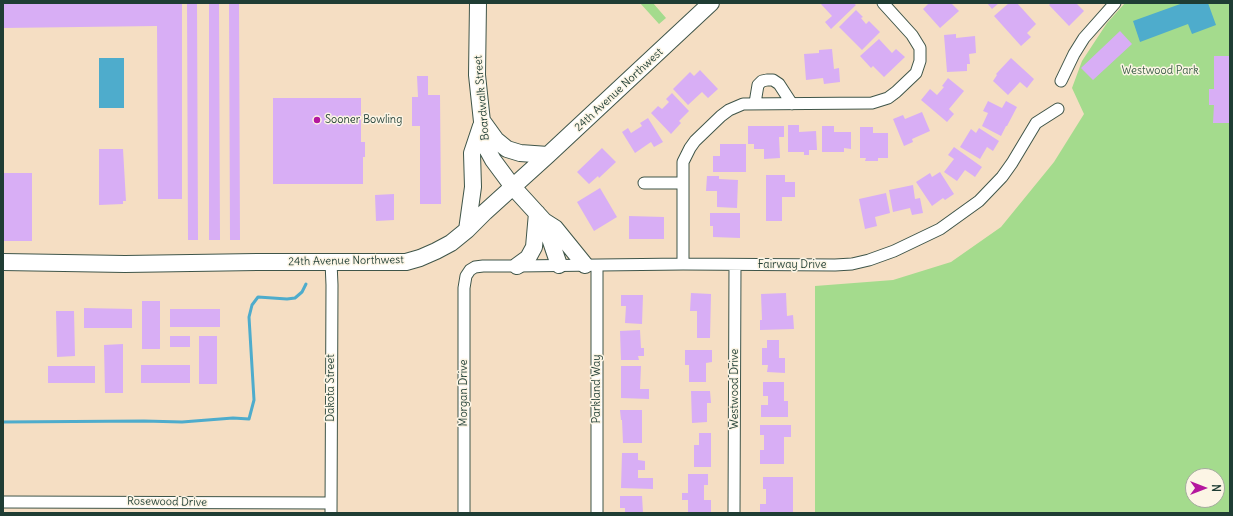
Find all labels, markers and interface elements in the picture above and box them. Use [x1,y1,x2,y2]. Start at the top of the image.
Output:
street label: 24th Avenue Northwest [572,46,666,134]
street label: Boardwalk Street [472,55,492,141]
park label: Westwood Park [1121,64,1199,78]
place label: Sooner Bowling [325,113,402,127]
marker: Sooner Bowling [312,115,322,125]
street label: 24th Avenue Northwest [288,253,404,269]
street label: Fairway Drive [758,258,826,272]
street label: Westwood Drive [728,349,742,429]
street label: Dakota Street [324,354,338,422]
street label: Parkland Way [590,354,604,424]
street label: Morgan Drive [457,360,471,426]
north arrow [1185,468,1225,508]
text: N [1209,484,1223,492]
street label: Rosewood Drive [127,495,207,509]

